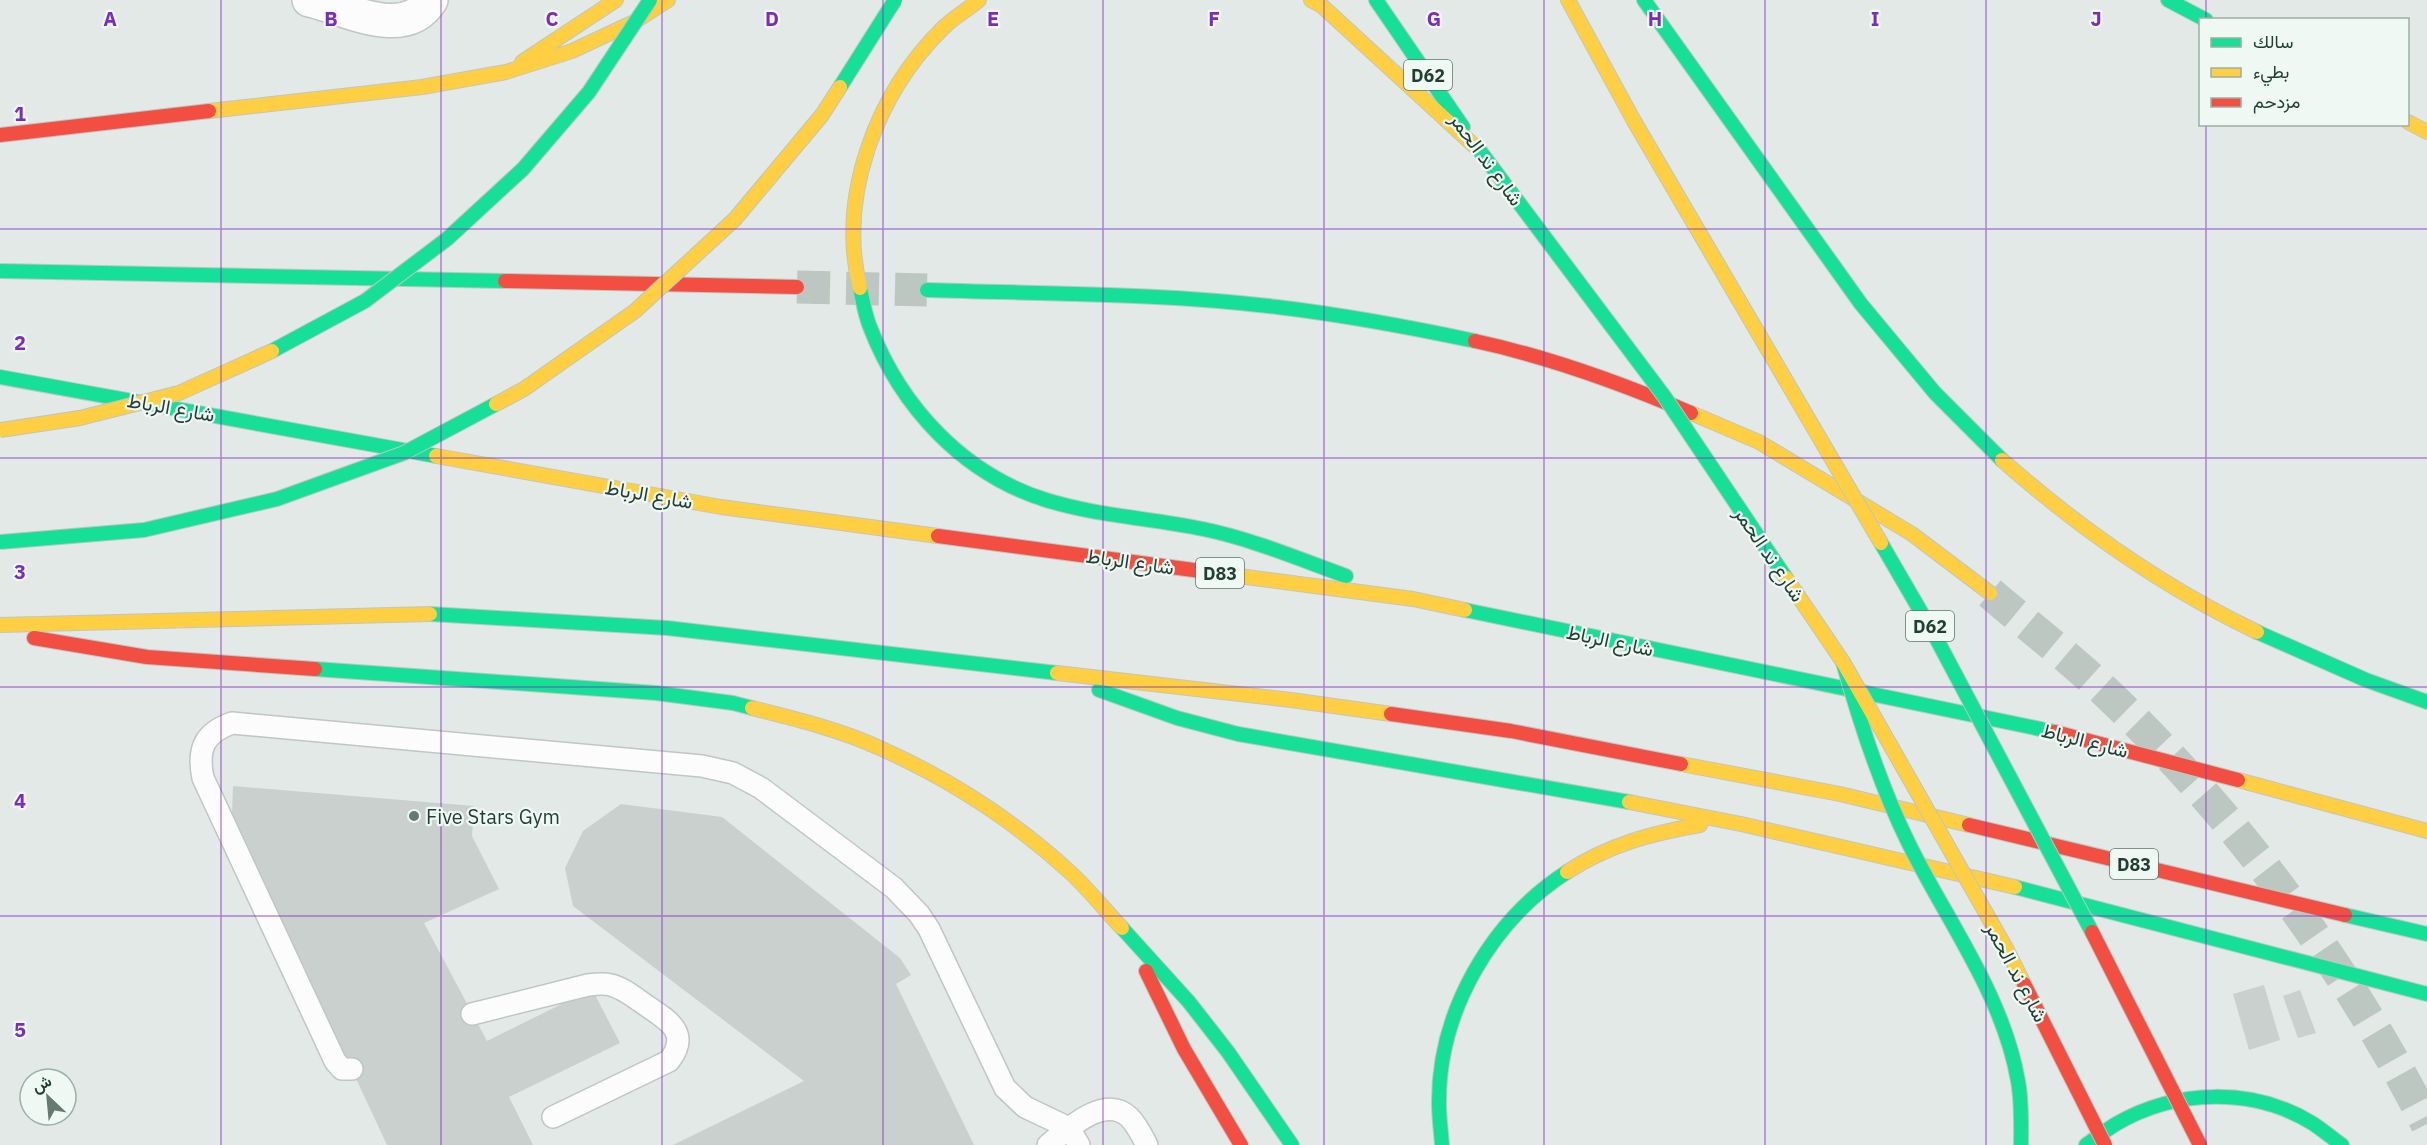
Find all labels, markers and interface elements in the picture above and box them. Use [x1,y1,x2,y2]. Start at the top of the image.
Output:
text: A [103,5,117,32]
text: B [324,5,338,32]
text: C [545,5,559,32]
text: D [765,5,779,32]
text: E [987,5,999,32]
text: F [1208,5,1220,32]
text: G [1427,5,1441,32]
text: H [1648,5,1662,32]
text: I [1871,5,1879,32]
text: J [2090,5,2102,32]
legend [2199,18,2409,126]
text: سالك [2253,30,2293,53]
road number: D62 [1404,60,1452,90]
text: بطيء [2253,60,2289,87]
text: مزدحم [2253,90,2300,114]
text: 1 [14,100,26,127]
street label: شارع ند الحمر [1443,106,1530,212]
text: 2 [14,329,26,356]
street label: شارع الرباط [125,386,217,429]
street label: شارع الرباط [603,473,695,516]
street label: شارع ند الحمر [1727,500,1812,607]
street label: شارع الرباط [1084,541,1176,582]
text: 3 [14,558,26,585]
road number: D83 [1196,558,1244,588]
road number: D62 [1906,611,1954,641]
street label: شارع الرباط [1564,618,1656,663]
street label: شارع الرباط [2039,716,2131,765]
text: 4 [14,787,26,814]
place label: Five Stars Gym [426,803,560,830]
marker: Five Stars Gym [407,809,421,823]
road number: D83 [2110,849,2158,879]
street label: شارع ند الحمر [1978,917,2055,1027]
text: 5 [14,1016,26,1043]
north arrow [18,1067,78,1127]
text: ش [28,1070,54,1097]

